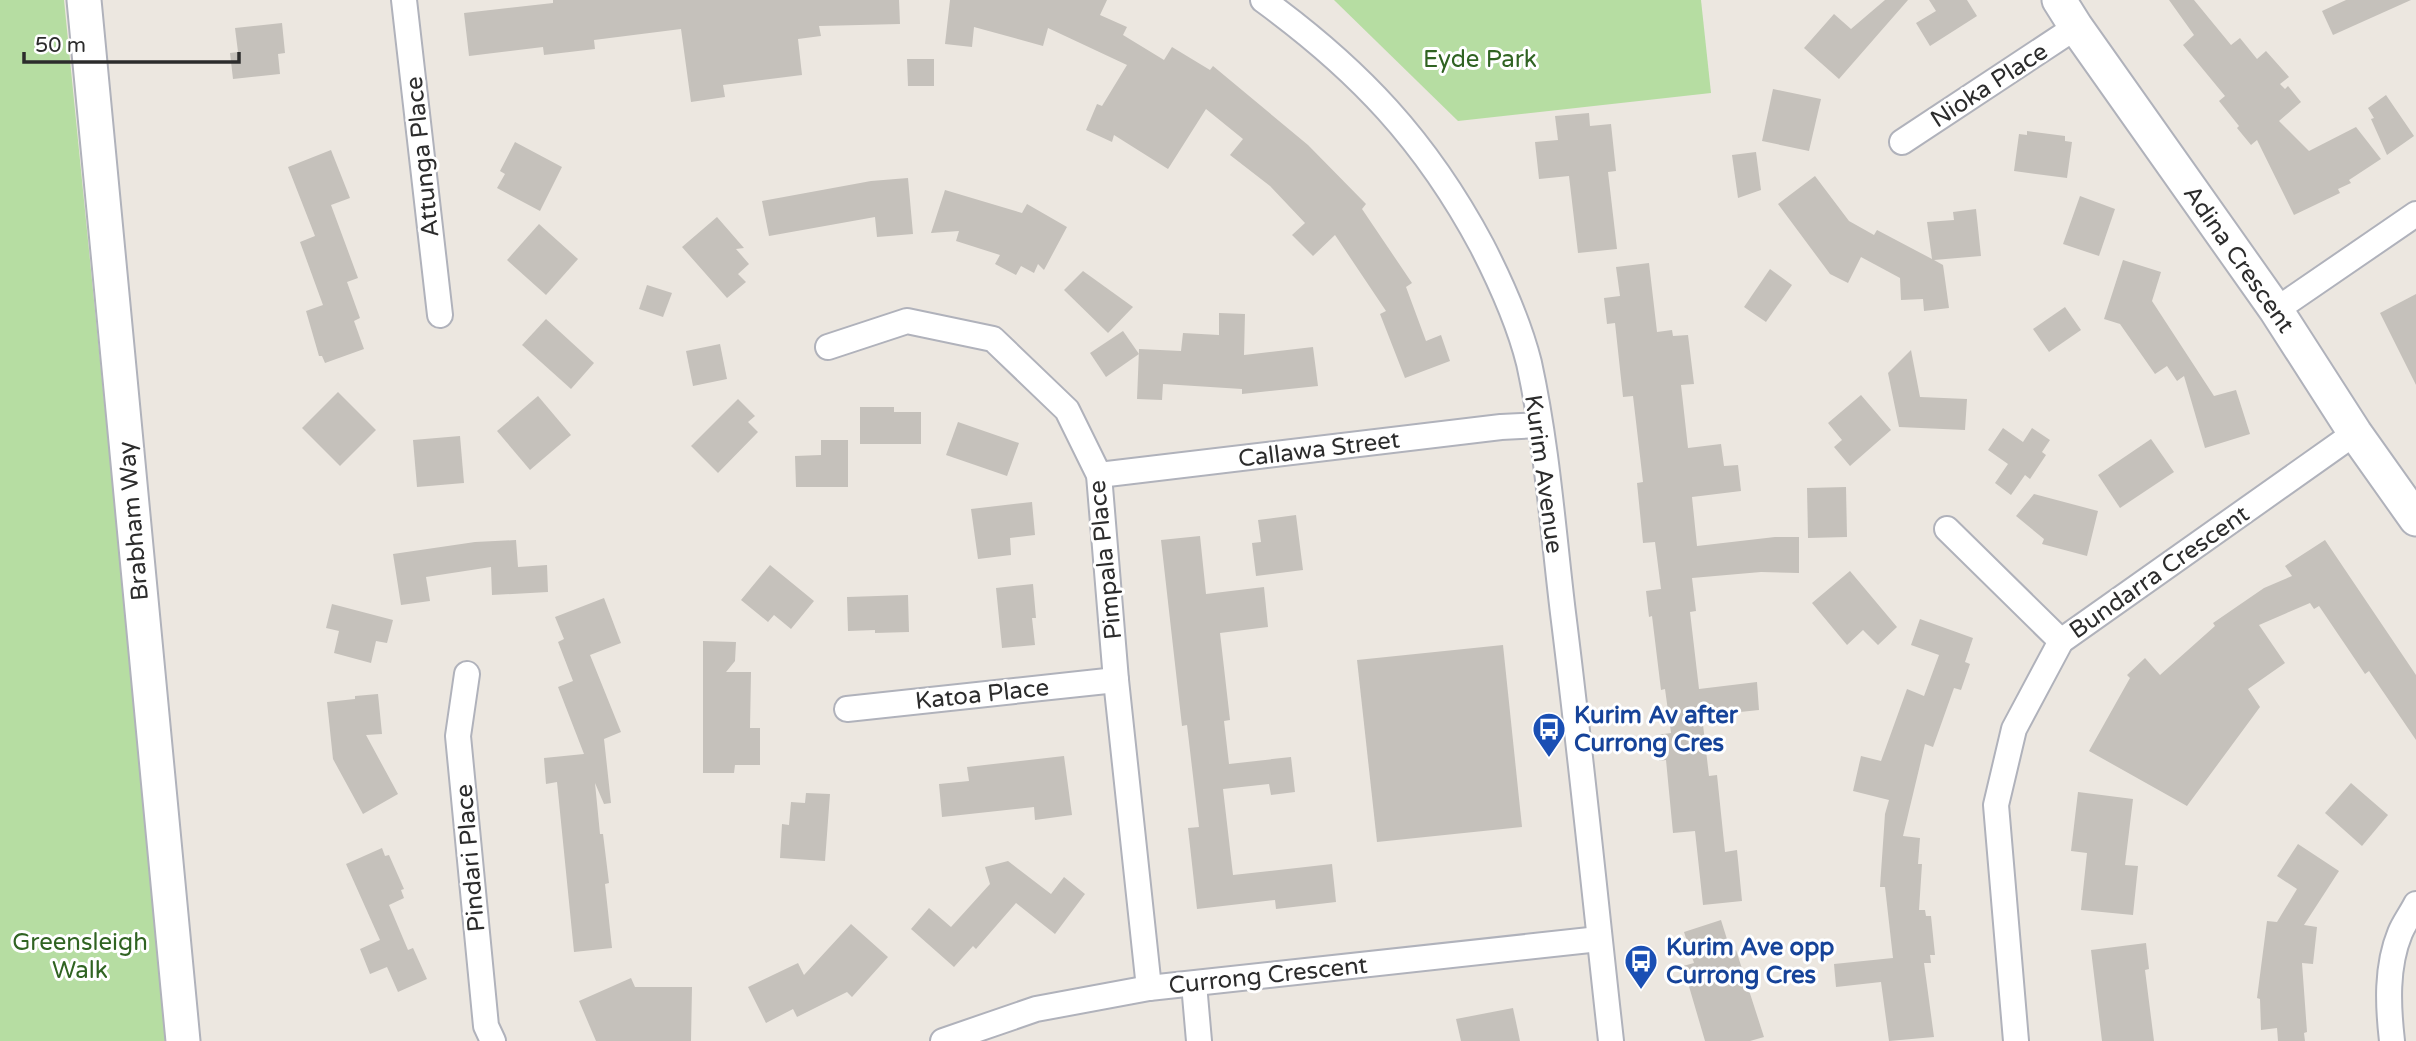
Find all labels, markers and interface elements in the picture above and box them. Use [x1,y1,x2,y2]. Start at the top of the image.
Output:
scale bar [24,21,240,65]
text: 50 m [35,33,86,58]
street label: Nioka Place [1925,37,2053,134]
park label: Eyde Park [1423,45,1537,74]
street label: Attunga Place [400,75,445,239]
street label: Adina Crescent [2177,180,2300,339]
street label: Kurim Avenue [1518,393,1569,555]
street label: Callawa Street [1237,425,1402,474]
street label: Brabham Way [112,440,155,602]
street label: Pimpala Place [1083,479,1128,641]
street label: Bundarra Crescent [2064,500,2255,645]
street label: Katoa Place [914,673,1050,716]
place label: Kurim Av after Currong Cres [1574,701,1739,758]
bus stop icon: Kurim Av after Currong Cres [1530,710,1568,759]
street label: Pindari Place [450,783,491,933]
park label: Greensleigh Walk [12,928,148,985]
place label: Kurim Ave opp Currong Cres [1666,933,1834,990]
bus stop icon: Kurim Ave opp Currong Cres [1622,942,1660,991]
street label: Currong Crescent [1167,951,1369,1000]

